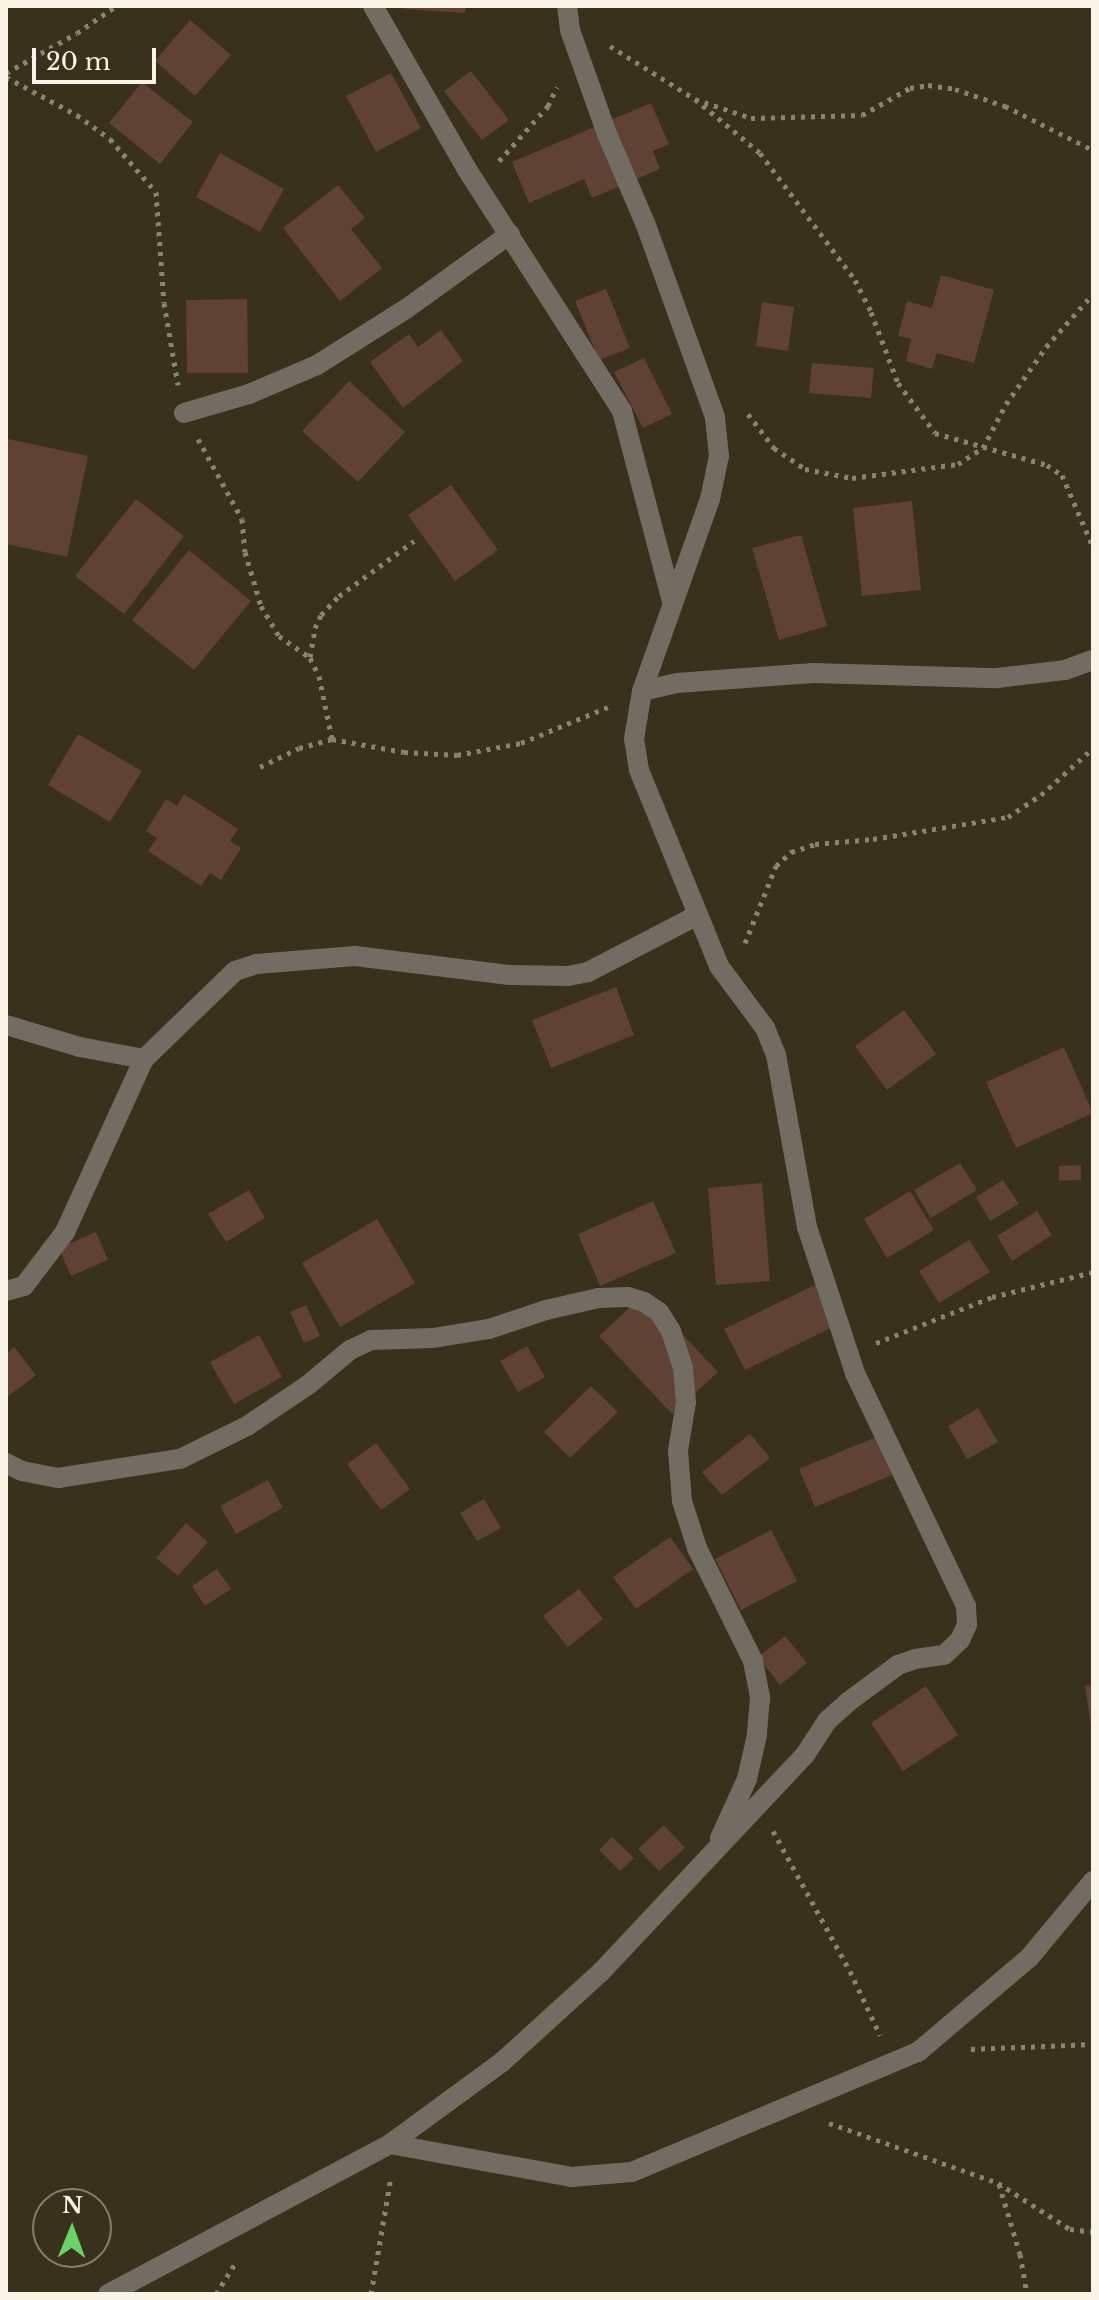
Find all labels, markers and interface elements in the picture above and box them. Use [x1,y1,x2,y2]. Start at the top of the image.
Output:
scale bar [36,32,160,82]
text: 20 m [46,47,111,76]
north arrow [32,2188,112,2268]
text: N [62,2192,83,2219]

